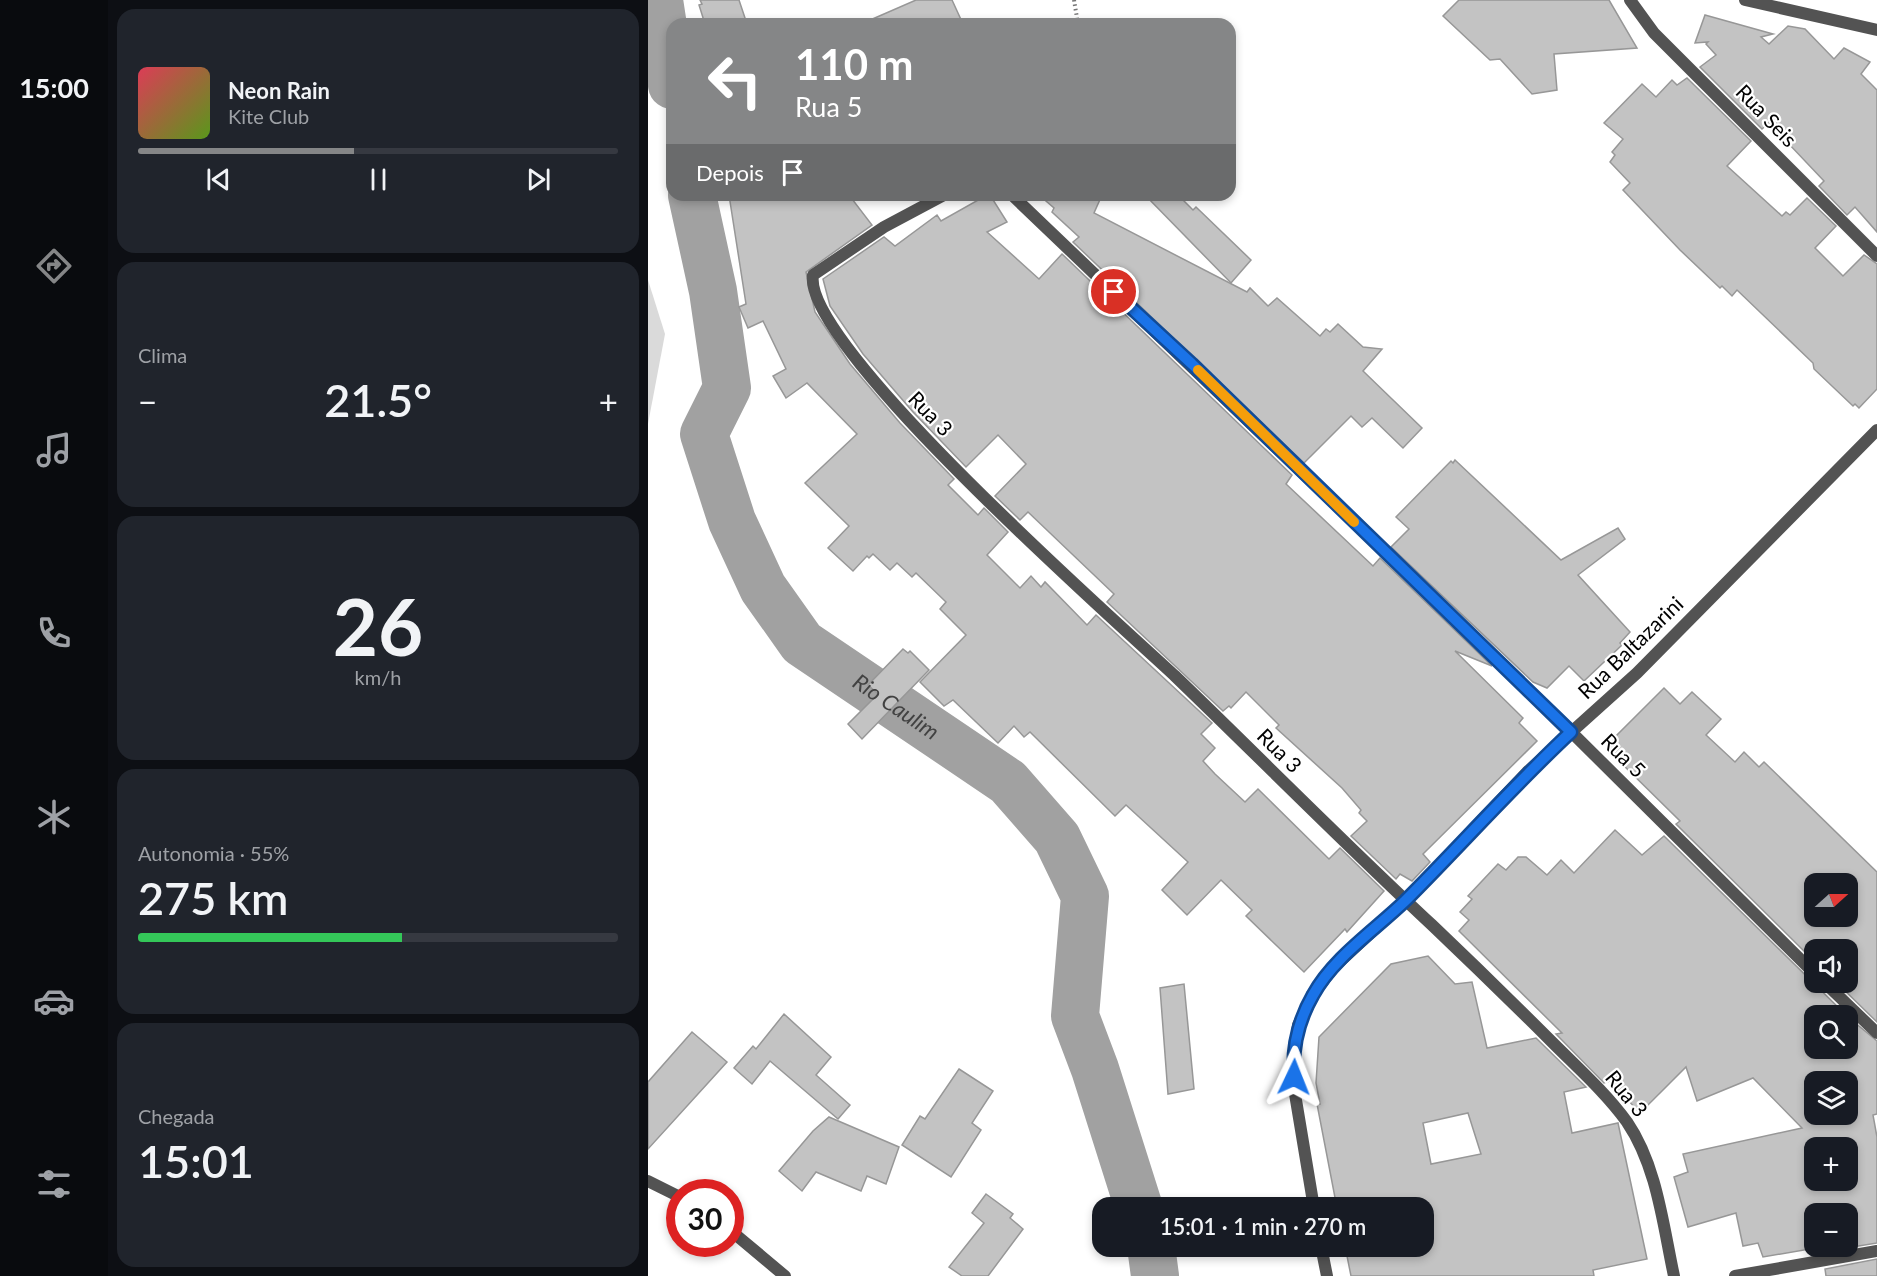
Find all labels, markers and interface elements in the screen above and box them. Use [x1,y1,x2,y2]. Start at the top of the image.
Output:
text: 110 m [795,39,913,89]
icon: left [696,42,774,120]
text: 15:00 [19,71,89,104]
text: Neon Rain [228,77,330,104]
street label: Rua Seis [1731,79,1803,151]
text: Rua 5 [795,90,862,123]
text: Kite Club [228,104,309,128]
icon: arrive [776,156,809,189]
text: Depois [696,159,764,186]
icon: previous [202,163,235,196]
icon: pause [362,163,395,196]
icon: next [522,163,555,196]
icon: directions [33,245,75,287]
pin [1088,266,1139,317]
icon: arrive [1097,275,1130,308]
text: Clima [138,343,187,367]
text: 21.5° [324,373,432,427]
text: − [138,381,157,421]
text: + [599,381,618,421]
street label: Rua 3 [904,385,958,441]
icon: music [33,429,75,471]
text: 26 [333,579,423,673]
street label: Rua Baltazarini [1572,591,1688,703]
icon: phone [33,612,75,654]
text: km/h [355,665,401,689]
water label: Rio Caulim [848,668,945,745]
street label: Rua 3 [1253,723,1307,777]
street label: Rua 5 [1597,728,1651,782]
icon: climate [33,796,75,838]
text: Autonomia · 55% [138,841,289,865]
text: 275 km [138,871,288,925]
north arrow [1804,873,1858,927]
map controls [1804,873,1858,1257]
button: sound [1804,939,1858,993]
icon: car [33,980,75,1022]
button: search [1804,1005,1858,1059]
position arrow [1262,1045,1326,1109]
street label: Rua 3 [1601,1065,1653,1121]
button: layers [1804,1071,1858,1125]
text: Chegada [138,1104,215,1128]
text: 15:01 [138,1134,254,1188]
button: + [1804,1137,1858,1191]
icon: filters [33,1163,75,1205]
speed limit sign: 30 [666,1179,744,1257]
button: − [1804,1203,1858,1257]
text: 15:01 · 1 min · 270 m [1160,1213,1366,1240]

